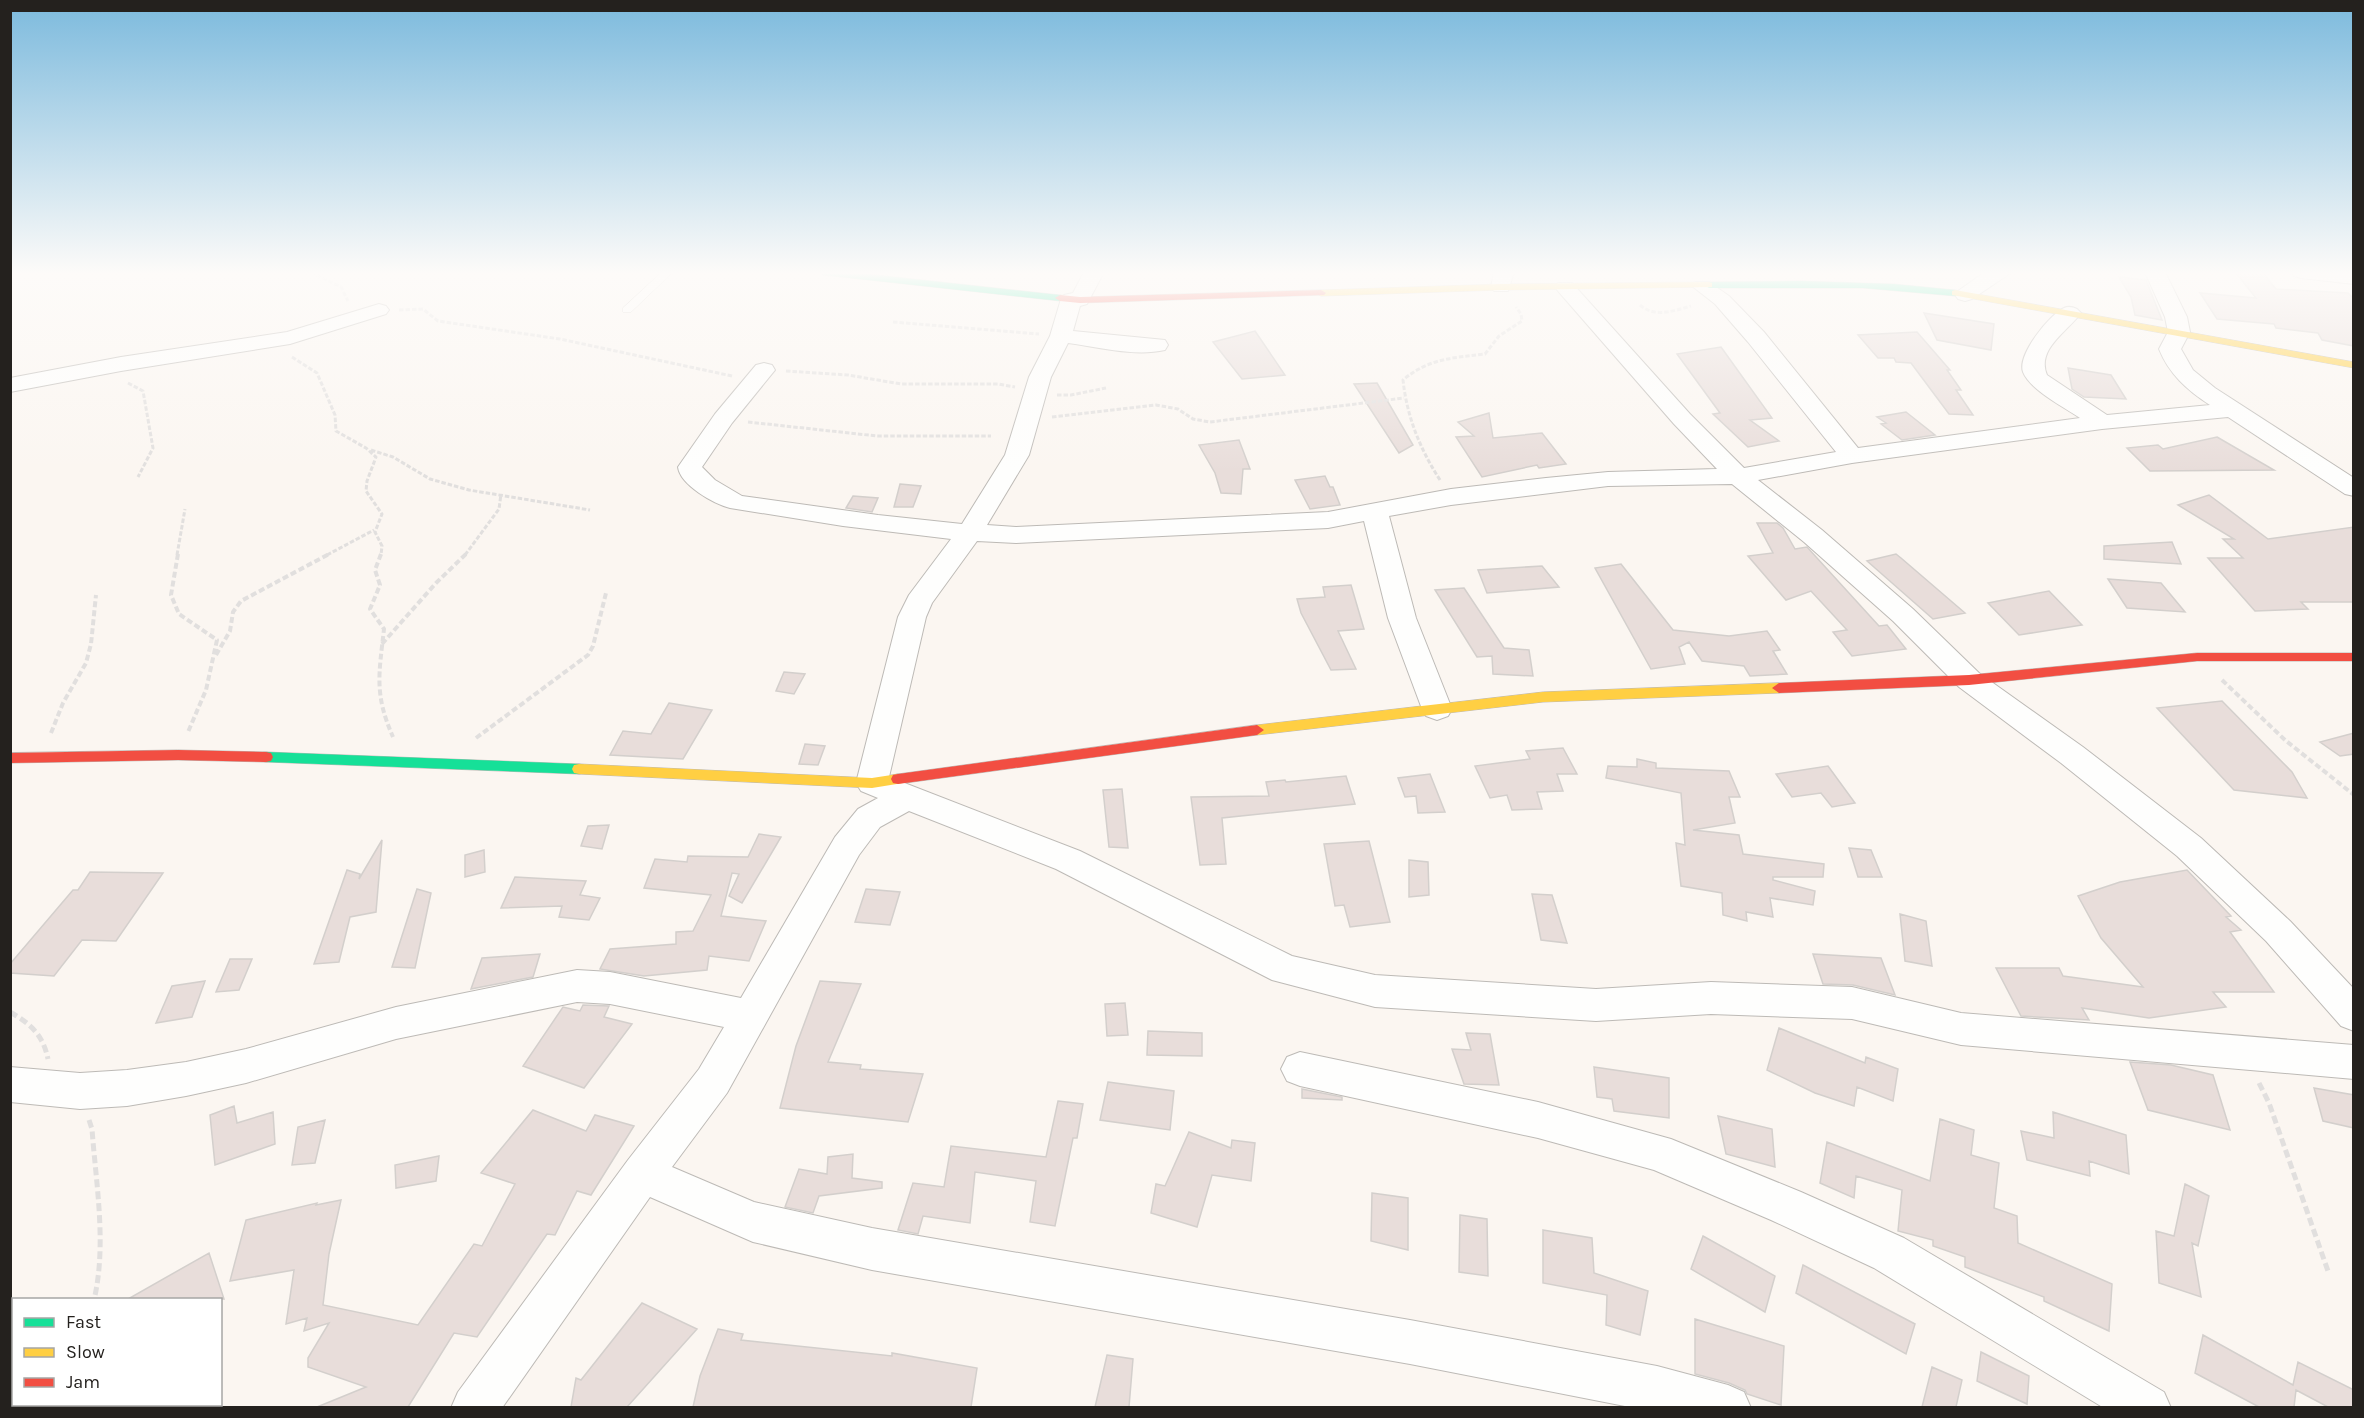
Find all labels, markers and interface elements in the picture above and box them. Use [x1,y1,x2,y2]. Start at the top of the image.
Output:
legend [12,1298,222,1406]
text: Fast [66,1311,101,1333]
text: Slow [66,1341,105,1363]
text: Jam [66,1371,100,1393]

